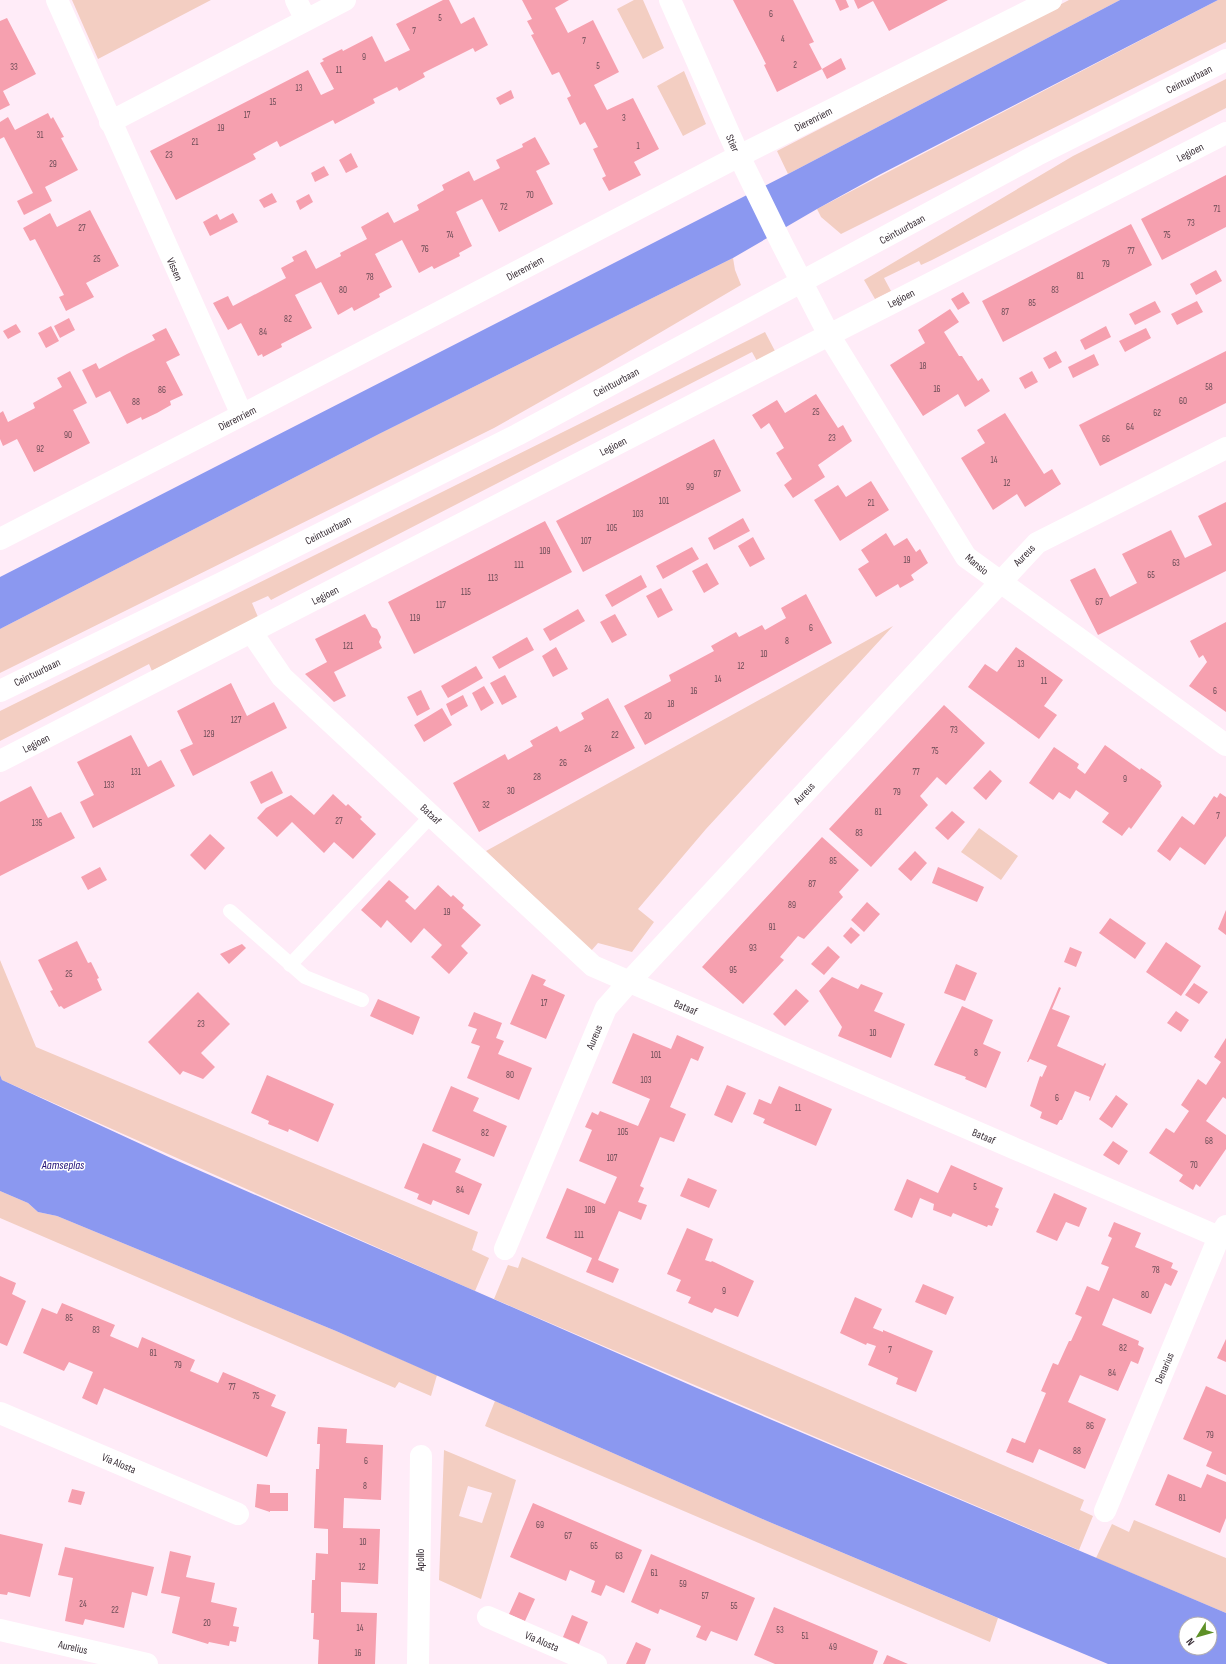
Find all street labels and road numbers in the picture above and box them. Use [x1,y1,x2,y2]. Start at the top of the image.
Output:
street label: Ceintuurbaan [1164,62,1215,97]
street label: Dierenriem [792,104,834,134]
street label: Stier [723,132,742,154]
street label: Legioen [1175,140,1206,165]
street label: Ceintuurbaan [877,212,927,247]
street label: Dierenriem [504,253,546,284]
street label: Vissen [164,256,185,283]
street label: Legioen [886,286,917,311]
street label: Ceintuurbaan [591,365,642,400]
street label: Dierenriem [216,403,258,433]
street label: Legioen [598,434,629,459]
street label: Ceintuurbaan [303,513,354,548]
street label: Aureus [1010,542,1038,570]
street label: Mansio [963,551,991,578]
street label: Legioen [310,583,341,608]
street label: Ceintuurbaan [12,656,63,689]
street label: Legioen [21,731,52,756]
street label: Aureus [790,780,818,808]
street label: Bataaf [417,801,445,828]
street label: Bataaf [672,997,700,1018]
street label: Aureus [583,1023,605,1052]
street label: Bataaf [970,1126,998,1147]
street label: Denarius [1152,1351,1177,1386]
street label: Via Alosta [100,1450,138,1476]
street label: Apollo [414,1548,427,1572]
street label: Via Alosta [523,1628,561,1654]
street label: Aurelius [56,1638,89,1657]

